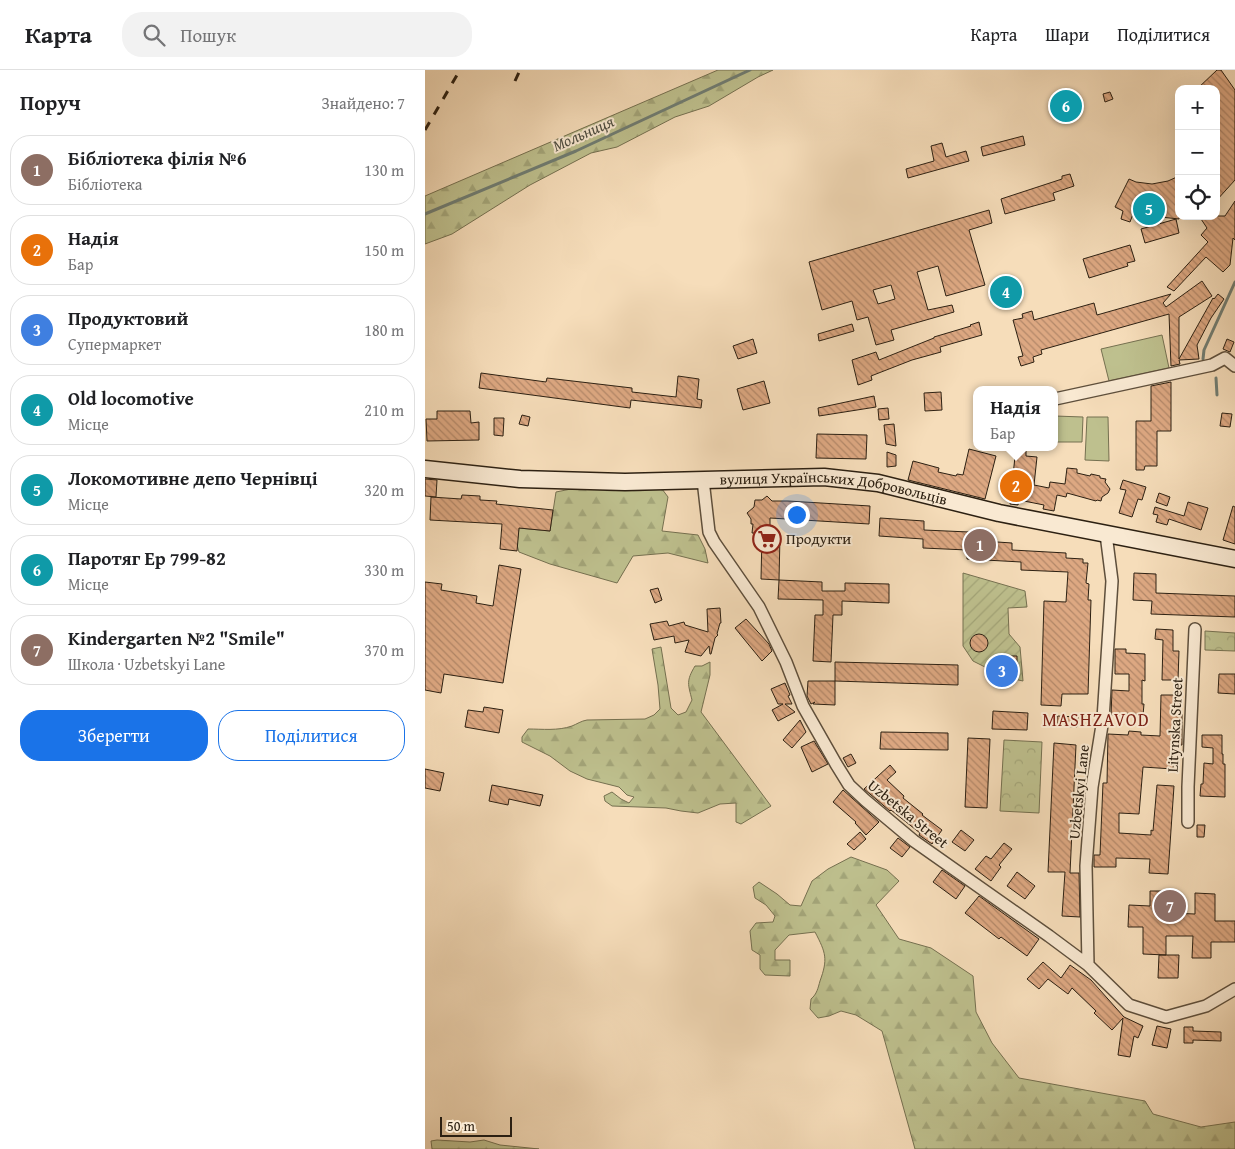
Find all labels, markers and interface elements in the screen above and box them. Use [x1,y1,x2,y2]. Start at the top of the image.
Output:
search box [122,12,472,57]
text: Карта [25,17,92,52]
icon: search [140,21,168,49]
text: Пошук [180,21,236,49]
text: Карта [971,21,1017,48]
text: Шари [1045,21,1089,48]
text: Поділитися [1117,21,1210,48]
map controls [1175,85,1220,220]
button: + [1175,85,1220,130]
text: Поруч [20,87,81,118]
pin: 6 [1050,87,1082,125]
text: Знайдено: 7 [322,91,405,115]
water label: Мольниця [548,109,618,157]
button: − [1175,130,1220,175]
text: Бібліотека філія №6 [68,144,247,172]
text: 1 [33,158,41,182]
text: 130 m [364,158,404,182]
text: Бібліотека [68,172,142,196]
button: locate [1175,175,1220,220]
pin: 5 [1133,190,1165,228]
text: Надія [68,224,119,252]
text: 2 [33,238,41,262]
text: 150 m [364,238,404,262]
text: Бар [68,252,93,276]
pin: 4 [990,273,1022,311]
text: Продуктовий [68,304,188,332]
text: 3 [33,318,41,342]
text: 180 m [364,318,404,342]
text: Супермаркет [68,332,161,356]
text: Old locomotive [68,384,194,412]
popup [973,386,1058,451]
text: Надія [990,393,1041,421]
text: 4 [33,398,41,422]
text: 210 m [364,398,404,422]
text: Місце [68,412,109,436]
text: Бар [990,421,1016,445]
text: Локомотивне депо Чернівці [68,464,318,492]
street label: вулиця Українських Добровольців [719,466,949,510]
pin: 2 [1000,467,1032,505]
text: 5 [33,478,41,502]
text: 320 m [364,478,404,502]
text: Місце [68,492,109,516]
your location [784,502,810,528]
supermarket icon: Продукти [752,524,782,554]
pin: 1 [964,526,996,564]
place label: Продукти [786,528,851,549]
text: Паротяг Ер 799-82 [68,544,226,572]
text: 6 [33,558,41,582]
text: 330 m [364,558,404,582]
text: Місце [68,572,109,596]
text: Kindergarten №2 "Smile" [68,624,285,652]
text: 7 [33,638,41,662]
text: 370 m [364,638,404,662]
text: Школа · Uzbetskyi Lane [68,652,225,676]
pin: 3 [986,652,1018,690]
street label: Litynska Street [1162,676,1187,773]
district label: MASHZAVOD [1042,706,1150,733]
button: Зберегти [20,710,208,761]
button: Поділитися [218,710,405,761]
street label: Uzbetskyi Lane [1063,744,1094,840]
street label: Uzbetska Street [863,774,954,853]
pin: 7 [1154,887,1186,925]
scale bar [440,1114,513,1137]
text: 50 m [447,1116,475,1136]

